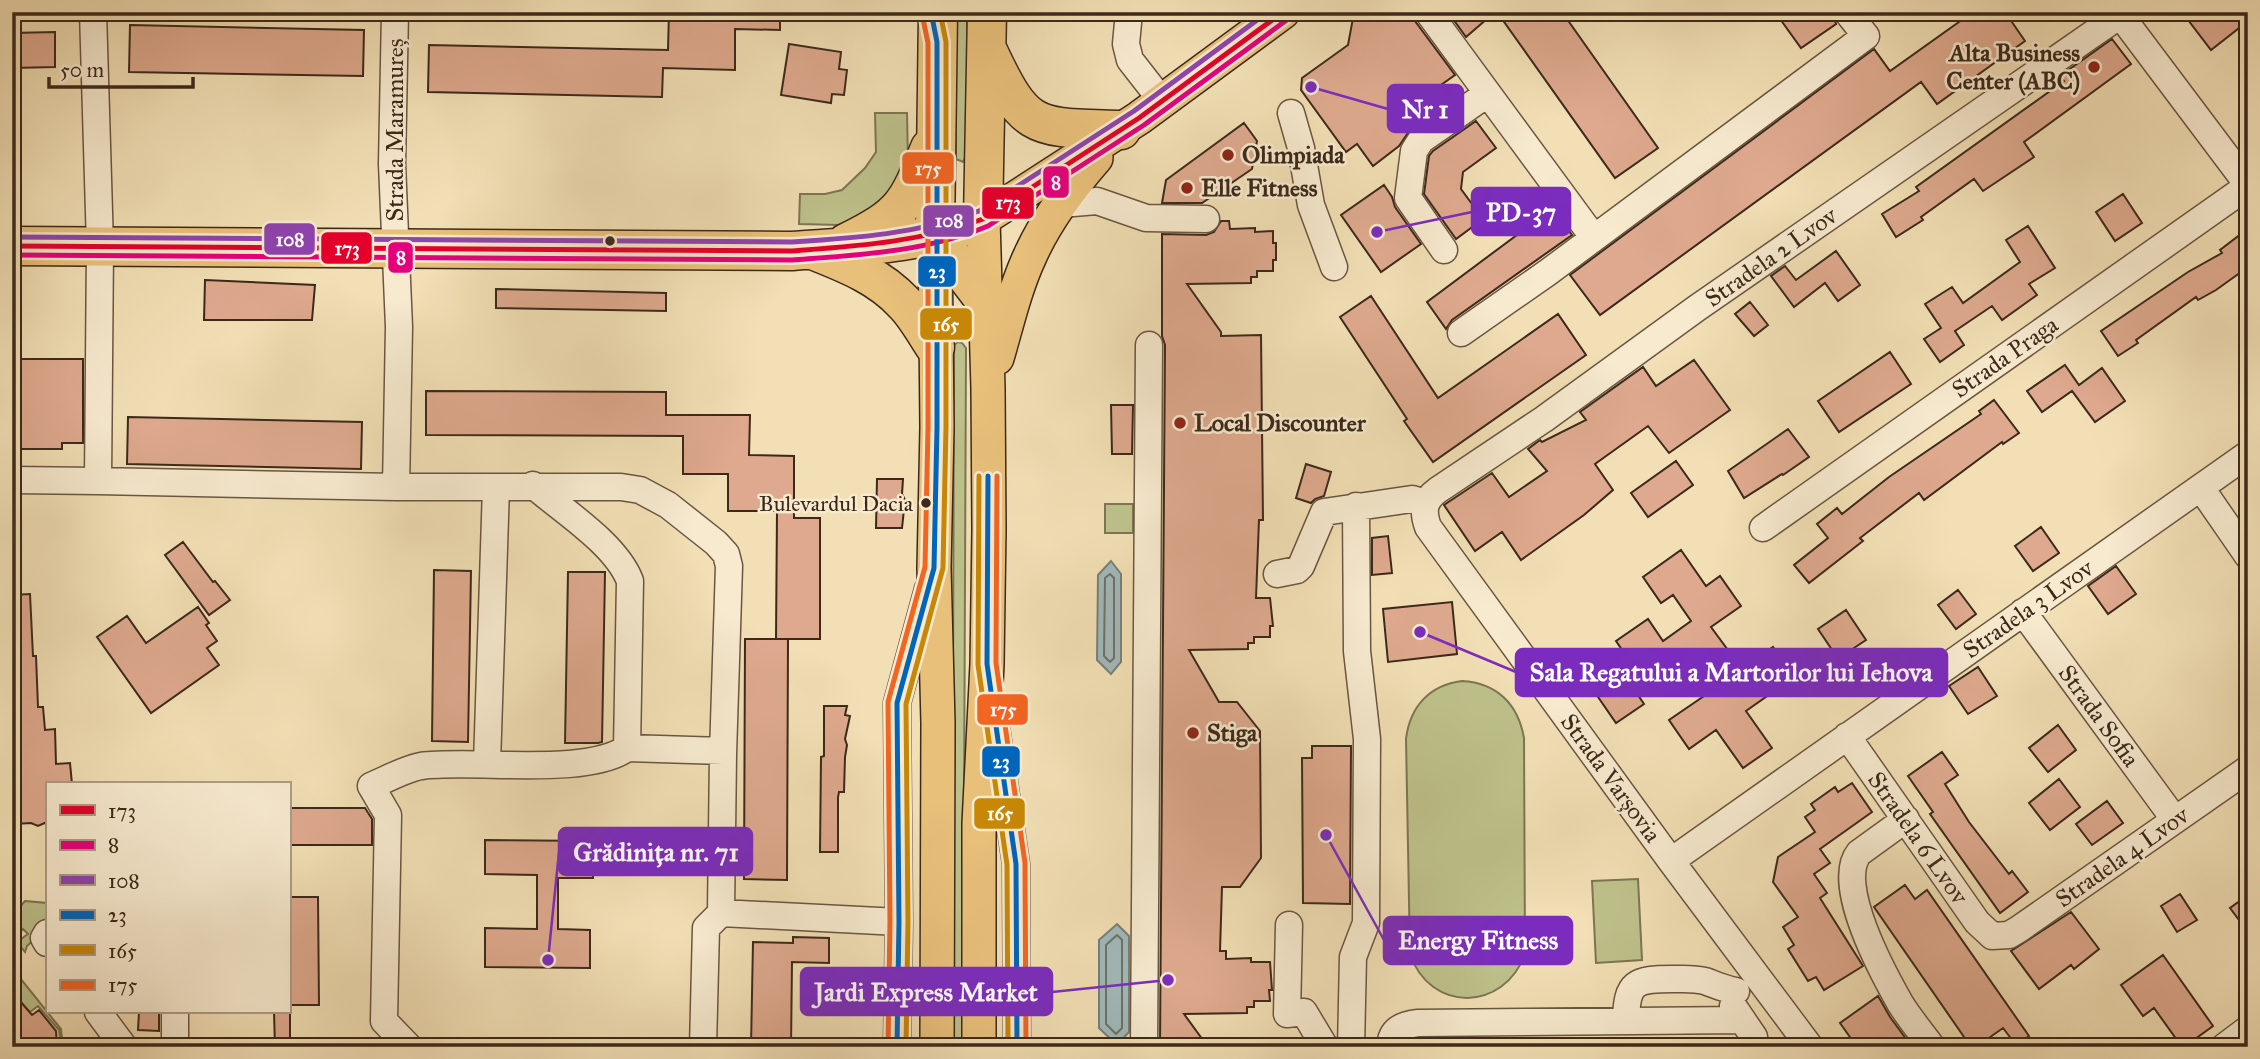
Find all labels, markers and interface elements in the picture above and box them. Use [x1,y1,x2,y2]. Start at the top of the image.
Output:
street label: Strada Maramureș [380,38,410,222]
place label: Alta Business Center (ABC) [1946,38,2080,96]
scale bar [49,46,192,90]
text: 50 m [60,57,105,83]
marker: Alta Business Center (ABC) [2086,59,2102,75]
callout: Nr 1 [1388,85,1463,132]
text: Nr 1 [1401,93,1449,125]
place label: Olimpiada [1242,140,1345,170]
marker: Olimpiada [1220,147,1236,163]
line badge: 175 [901,151,955,185]
text: 175 [915,157,941,180]
line badge: 8 [1042,165,1070,199]
text: 8 [1051,171,1061,194]
place label: Elle Fitness [1201,173,1318,203]
marker: Elle Fitness [1179,180,1195,196]
line badge: 173 [981,186,1035,220]
callout: PD-37 [1472,188,1570,235]
text: 173 [995,191,1021,215]
text: PD-37 [1486,196,1556,228]
street label: Stradela 2 Lvov [1699,200,1844,314]
line badge: 108 [922,204,975,238]
text: 108 [935,209,963,232]
line badge: 108 [263,222,316,256]
text: 108 [276,228,304,251]
line badge: 173 [320,231,373,265]
unlabelled marker [603,234,617,248]
text: 173 [334,237,360,261]
line badge: 8 [387,241,414,274]
text: 8 [396,246,406,269]
line badge: 23 [917,255,957,288]
text: 23 [929,260,945,284]
line badge: 165 [919,307,973,341]
street label: Strada Praga [1946,309,2065,405]
text: 165 [933,313,959,336]
place label: Local Discounter [1194,408,1367,438]
marker: Local Discounter [1172,415,1188,431]
place label: Bulevardul Dacia [759,490,914,517]
marker: Bulevardul Dacia [919,496,933,510]
street label: Stradela 3 Lvov [1957,552,2100,665]
callout: Sala Regatului a Martorilor lui Iehova [1516,649,1947,696]
text: Sala Regatului a Martorilor lui Iehova [1530,656,1933,689]
street label: Strada Sofia [2052,659,2147,774]
line badge: 175 [976,693,1029,726]
text: 175 [990,698,1016,721]
street label: Strada Varșovia [1554,708,1668,849]
place label: Stiga [1207,718,1258,748]
marker: Stiga [1185,725,1201,741]
line badge: 23 [981,745,1021,778]
text: 23 [993,750,1009,774]
street label: Stradela 6 Lvov [1861,766,1976,911]
legend [46,782,290,1014]
line badge: 165 [973,797,1026,830]
text: 173 [108,798,136,824]
street label: Stradela 4 Lvov [2049,799,2196,914]
text: 165 [987,802,1013,825]
callout: Grădinița nr. 71 [559,828,752,875]
text: 8 [108,832,119,858]
text: Grădinița nr. 71 [573,836,739,868]
text: 108 [108,868,140,894]
text: 23 [108,902,127,928]
callout: Energy Fitness [1384,917,1572,964]
text: Energy Fitness [1398,924,1559,957]
text: 165 [108,938,137,964]
callout: Jardi Express Market [801,968,1052,1015]
text: 175 [108,972,138,998]
text: Jardi Express Market [811,976,1039,1009]

